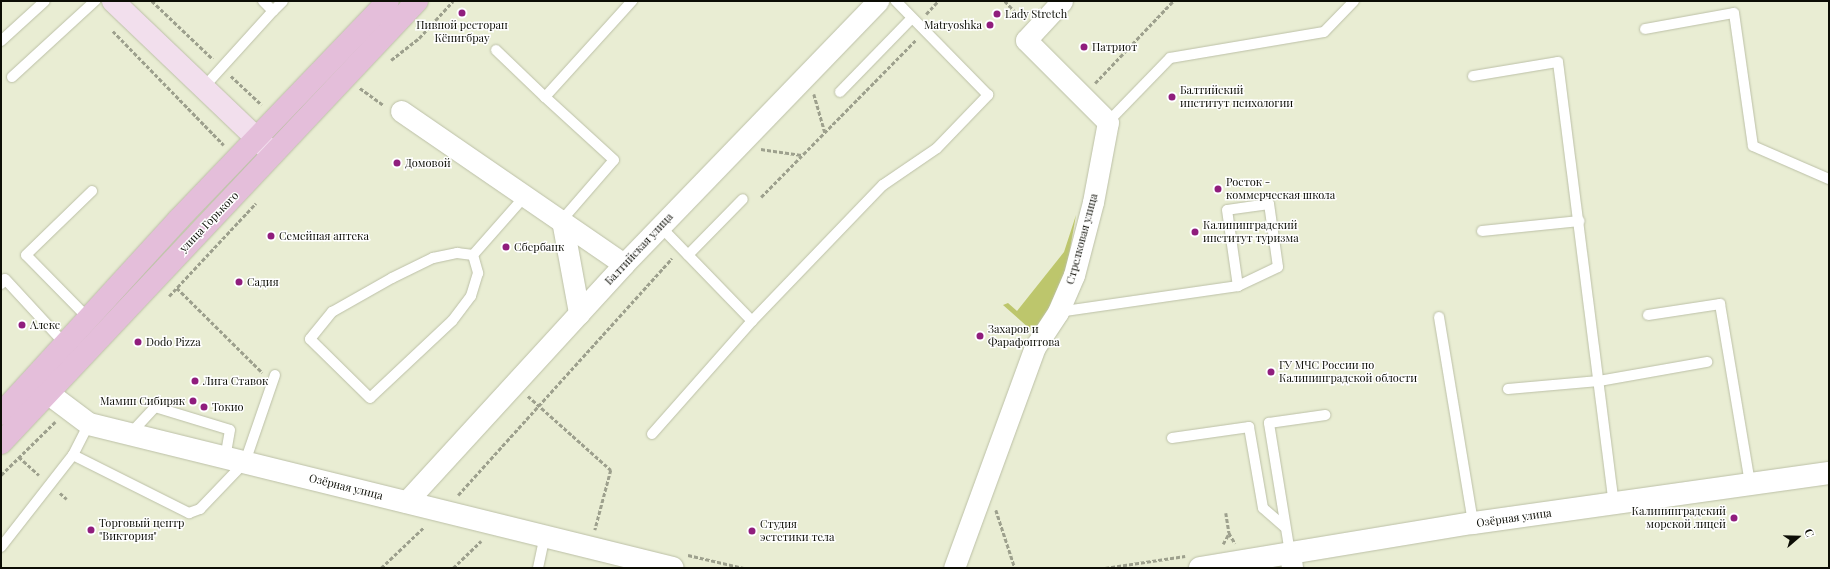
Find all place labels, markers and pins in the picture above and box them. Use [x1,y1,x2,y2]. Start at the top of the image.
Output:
place label: Lady Stretch [1005,7,1067,21]
marker: Пивной ресторан Кёнигбрау [457,8,467,18]
marker: Lady Stretch [992,9,1002,19]
place label: Matryoshka [924,18,982,32]
place label: Пивной ресторан Кёнигбрау [416,19,508,45]
marker: Matryoshka [985,20,995,30]
place label: Патриот [1092,40,1137,54]
marker: Патриот [1079,42,1089,52]
place label: Балтийский институт психологии [1180,84,1293,110]
marker: Балтийский институт психологии [1167,92,1177,102]
place label: Домовой [405,156,451,170]
marker: Домовой [392,158,402,168]
place label: Росток - коммерческая школа [1226,176,1335,202]
marker: Росток - коммерческая школа [1213,184,1223,194]
place label: Калининградский институт туризма [1203,219,1299,245]
marker: Калининградский институт туризма [1190,227,1200,237]
place label: Семейная аптека [279,229,369,243]
marker: Семейная аптека [266,231,276,241]
place label: Сбербанк [514,240,564,254]
marker: Сбербанк [501,242,511,252]
place label: Садия [247,275,279,289]
marker: Садия [234,277,244,287]
place label: Алекс [30,318,60,332]
marker: Алекс [17,320,27,330]
place label: Захаров и Фарафонтова [988,323,1060,349]
marker: Захаров и Фарафонтова [975,331,985,341]
place label: Dodo Pizza [146,335,201,349]
marker: Dodo Pizza [133,337,143,347]
place label: ГУ МЧС России по Калининградской облости [1279,359,1417,385]
marker: ГУ МЧС России по Калининградской облости [1266,367,1276,377]
place label: Лига Ставок [203,374,268,388]
marker: Лига Ставок [190,376,200,386]
place label: Мамин Сибиряк [100,394,185,408]
marker: Мамин Сибиряк [188,396,198,406]
place label: Токио [212,400,244,414]
marker: Токио [199,402,209,412]
place label: Калининградский морской лицей [1631,505,1726,531]
marker: Калининградский морской лицей [1729,513,1739,523]
place label: Торговый центр "Виктория" [99,517,184,543]
place label: Студия эстетики тела [760,518,834,544]
marker: Торговый центр "Виктория" [86,525,96,535]
marker: Студия эстетики тела [747,526,757,536]

